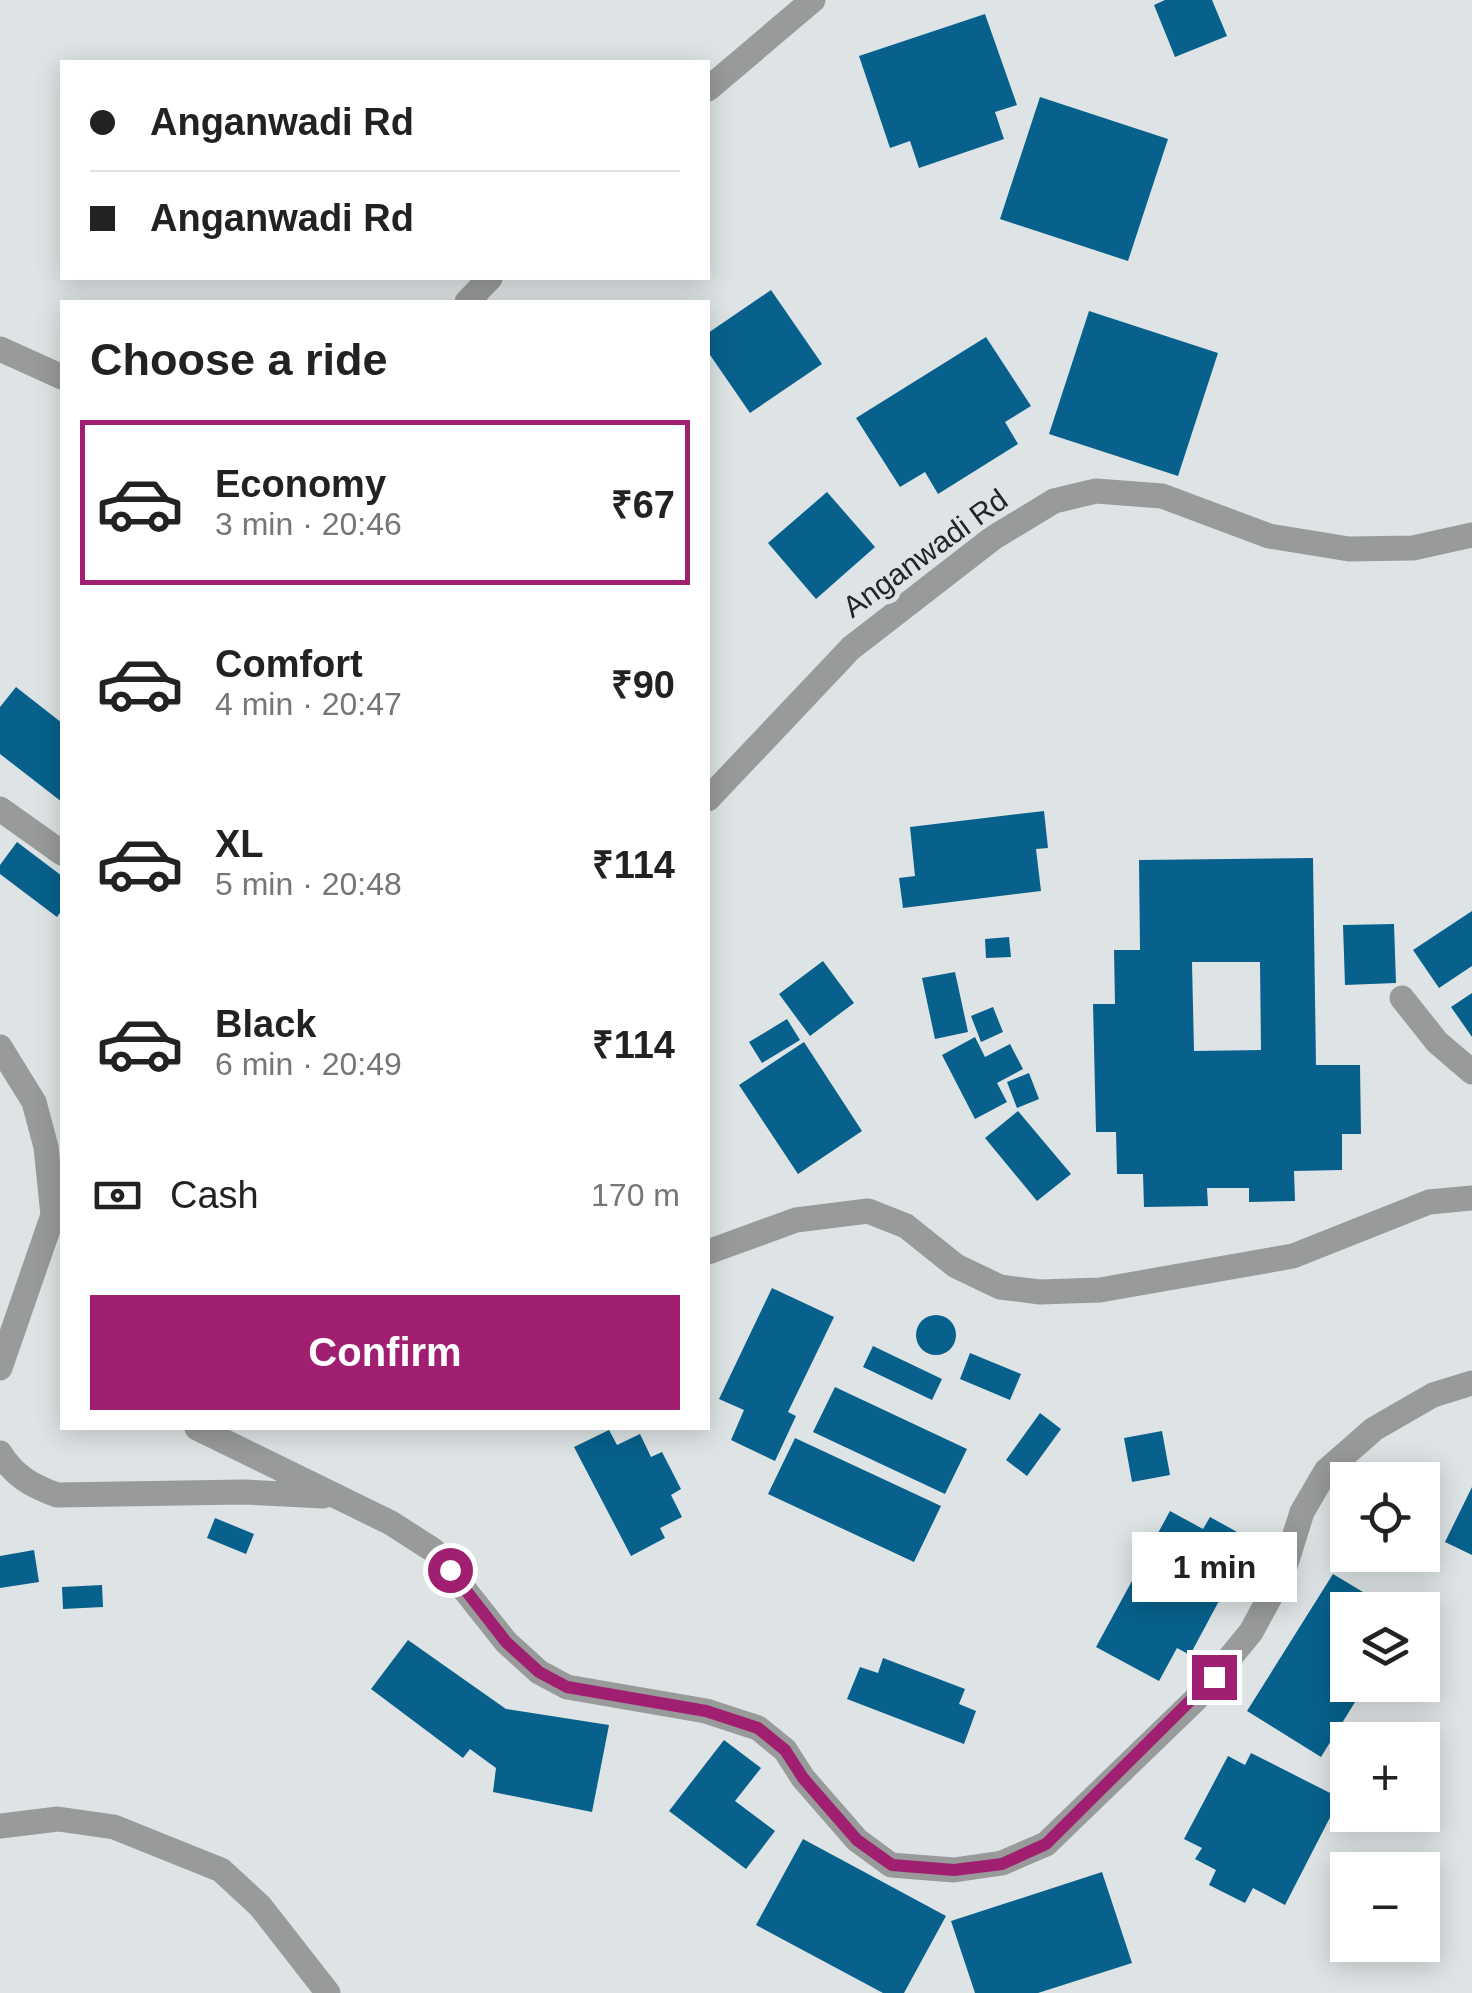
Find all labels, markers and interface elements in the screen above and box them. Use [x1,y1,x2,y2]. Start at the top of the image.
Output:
text: Anganwadi Rd [150,101,414,143]
text: Anganwadi Rd [150,197,414,239]
text: Choose a ride [90,334,388,385]
icon: car [95,458,185,548]
text: Economy [215,463,386,505]
street label: Anganwadi Rd [836,482,1014,624]
text: ₹67 [611,484,675,526]
text: 3 min · 20:46 [215,506,402,542]
icon: car [95,638,185,728]
text: Comfort [215,643,363,685]
text: ₹90 [611,664,675,706]
text: 4 min · 20:47 [215,686,402,722]
icon: car [95,818,185,908]
text: XL [215,823,264,865]
text: ₹114 [592,844,675,886]
text: 5 min · 20:48 [215,866,402,902]
icon: car [95,998,185,1088]
text: Black [215,1003,316,1045]
text: ₹114 [592,1024,675,1066]
text: 6 min · 20:49 [215,1046,402,1082]
icon: cash [90,1168,145,1223]
text: Cash [170,1174,259,1216]
text: 170 m [591,1177,680,1213]
button: Confirm [90,1295,680,1410]
map controls [1330,1462,1440,1962]
button: locate [1330,1462,1440,1572]
callout: 1 min [1132,1532,1296,1602]
route start [428,1548,473,1593]
text: 1 min [1173,1549,1256,1585]
button: layers [1330,1592,1440,1702]
route end [1192,1655,1237,1700]
button: + [1330,1722,1440,1832]
button: − [1330,1852,1440,1962]

